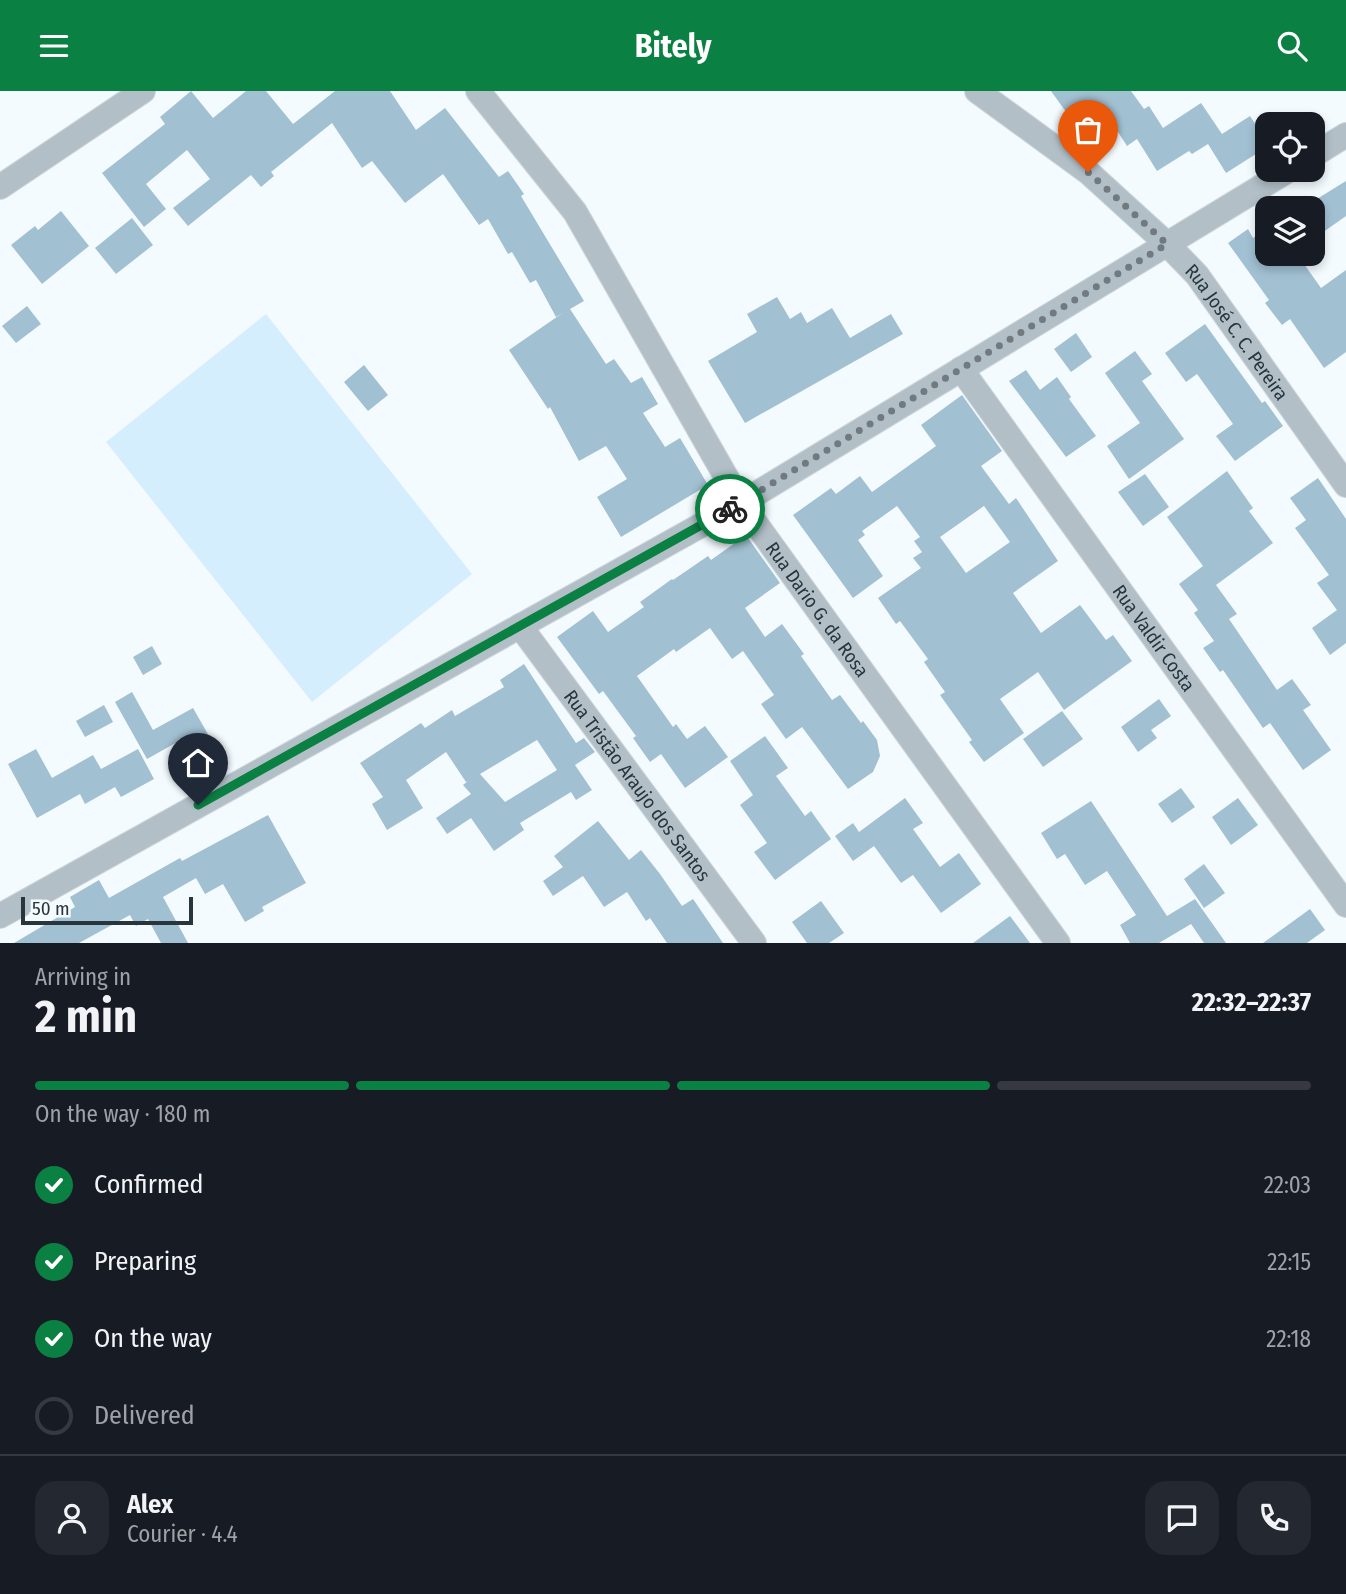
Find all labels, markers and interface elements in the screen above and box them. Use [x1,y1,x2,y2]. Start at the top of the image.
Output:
icon: menu [35,27,73,65]
text: Bitely [635,27,711,65]
icon: search [1273,27,1311,65]
pin [1058,100,1118,172]
icon: bag [1069,111,1107,149]
map controls [1255,112,1325,266]
button: locate [1255,112,1325,182]
button: layers [1255,196,1325,266]
street label: Rua José C. C. Pereira [1180,259,1293,405]
courier [695,474,765,544]
icon: bike [711,490,749,528]
street label: Rua Dario G. da Rosa [761,538,873,681]
street label: Rua Valdir Costa [1108,580,1200,696]
street label: Rua Tristão Araujo dos Santos [559,685,715,886]
pin [168,733,228,805]
icon: home [179,744,217,782]
scale bar [21,894,192,926]
text: 50 m [32,897,70,920]
text: Arriving in [35,963,131,991]
text: 22:32–22:37 [1192,987,1311,1018]
text: 2 min [35,989,137,1044]
text: On the way · 180 m [35,1100,211,1128]
icon: check [35,1166,73,1204]
text: Confirmed [94,1169,204,1200]
text: 22:03 [1264,1171,1311,1199]
icon: check [35,1243,73,1281]
text: Preparing [94,1246,196,1277]
text: 22:15 [1267,1248,1311,1276]
icon: check [35,1320,73,1358]
text: On the way [94,1323,212,1354]
text: 22:18 [1266,1325,1311,1353]
text: Delivered [94,1400,195,1431]
button: person [35,1481,109,1555]
button: chat [1145,1481,1219,1555]
button: phone [1237,1481,1311,1555]
text: Alex [127,1489,173,1520]
text: Courier · 4.4 [127,1520,238,1548]

